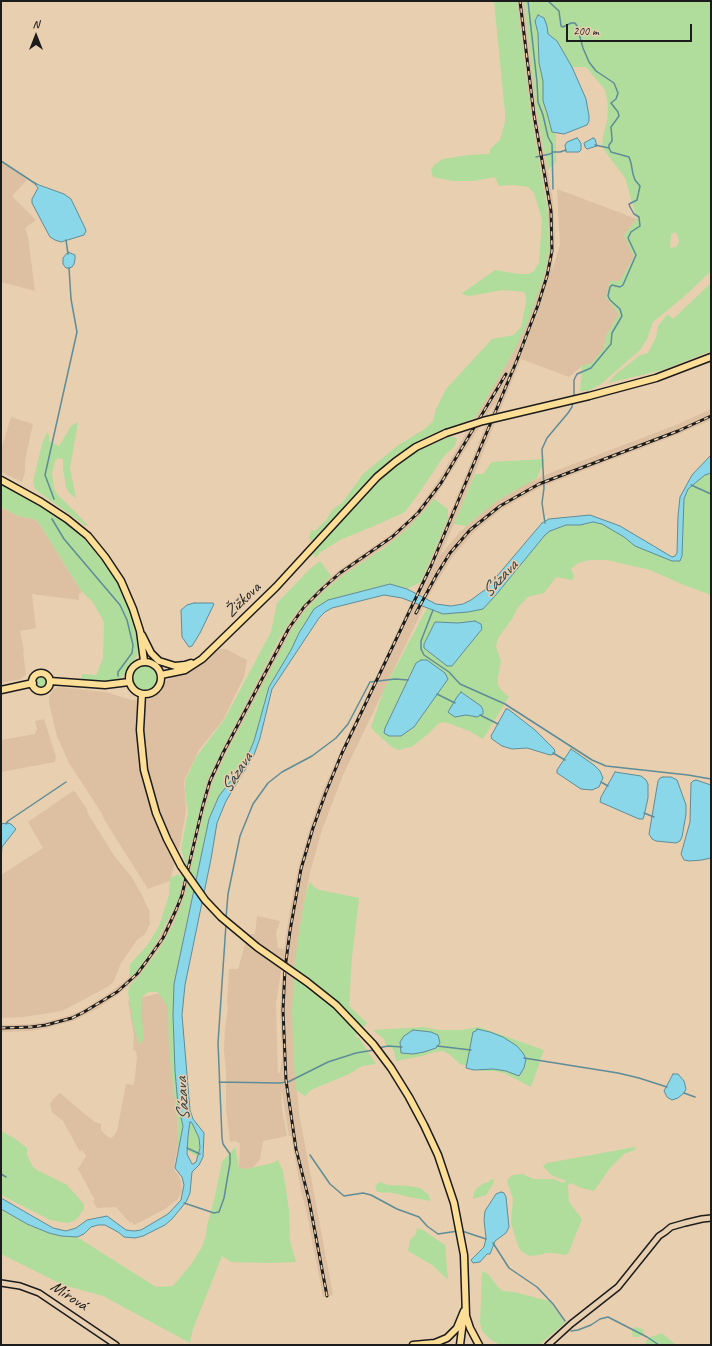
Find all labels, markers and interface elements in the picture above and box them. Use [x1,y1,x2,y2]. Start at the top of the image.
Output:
north arrow [16,16,56,56]
scale bar [568,16,694,42]
text: N [33,17,39,31]
text: 200 m [573,23,599,39]
water label: Sázava [477,556,523,602]
street label: Žižkova [221,578,265,622]
water label: Sázava [216,749,258,797]
water label: Sázava [171,1077,195,1121]
street label: Mírová [46,1276,92,1316]

